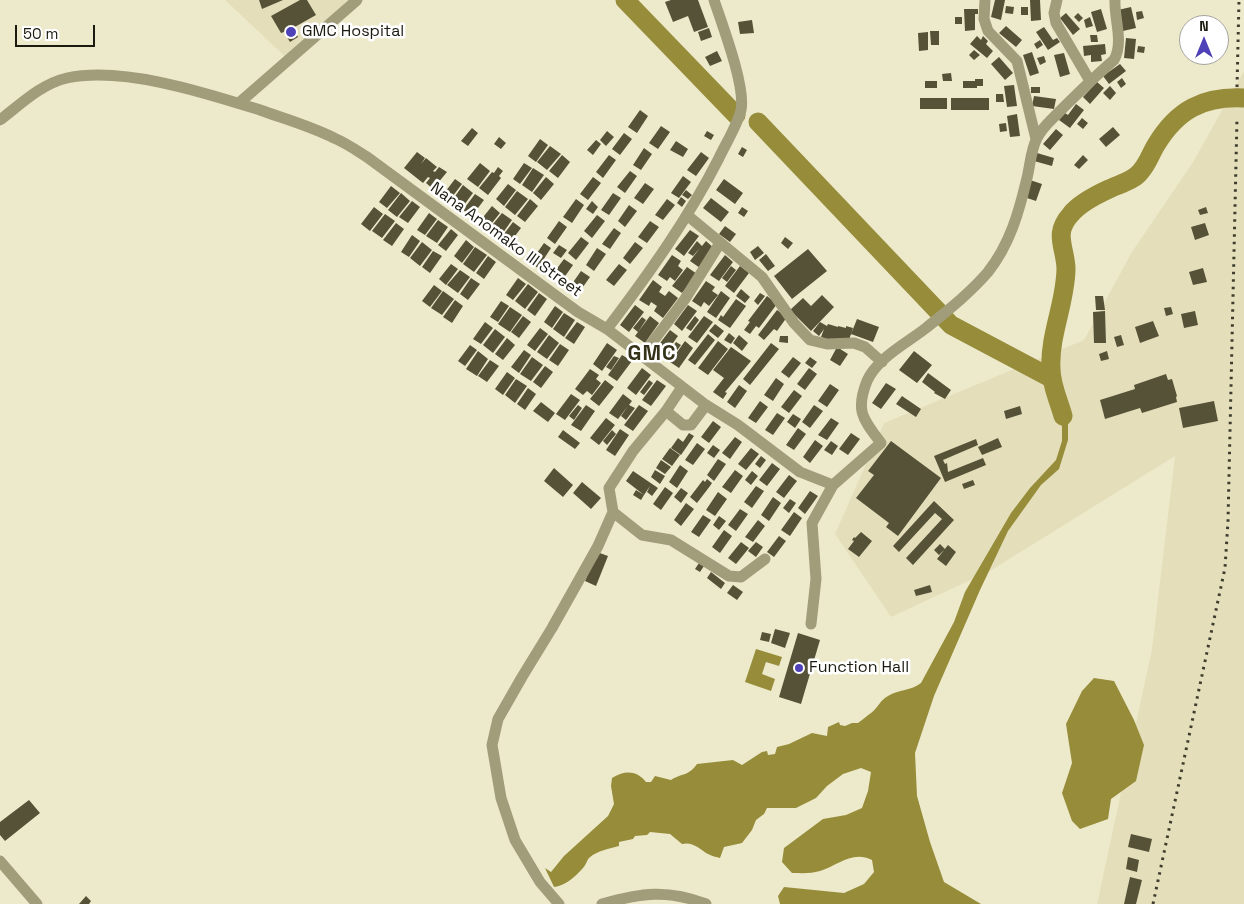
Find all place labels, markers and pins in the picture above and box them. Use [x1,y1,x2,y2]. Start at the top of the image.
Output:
place label: GMC Hospital [302,22,404,42]
marker: GMC Hospital [284,25,298,39]
place label: Function Hall [809,658,909,678]
marker: Function Hall [793,662,805,674]

